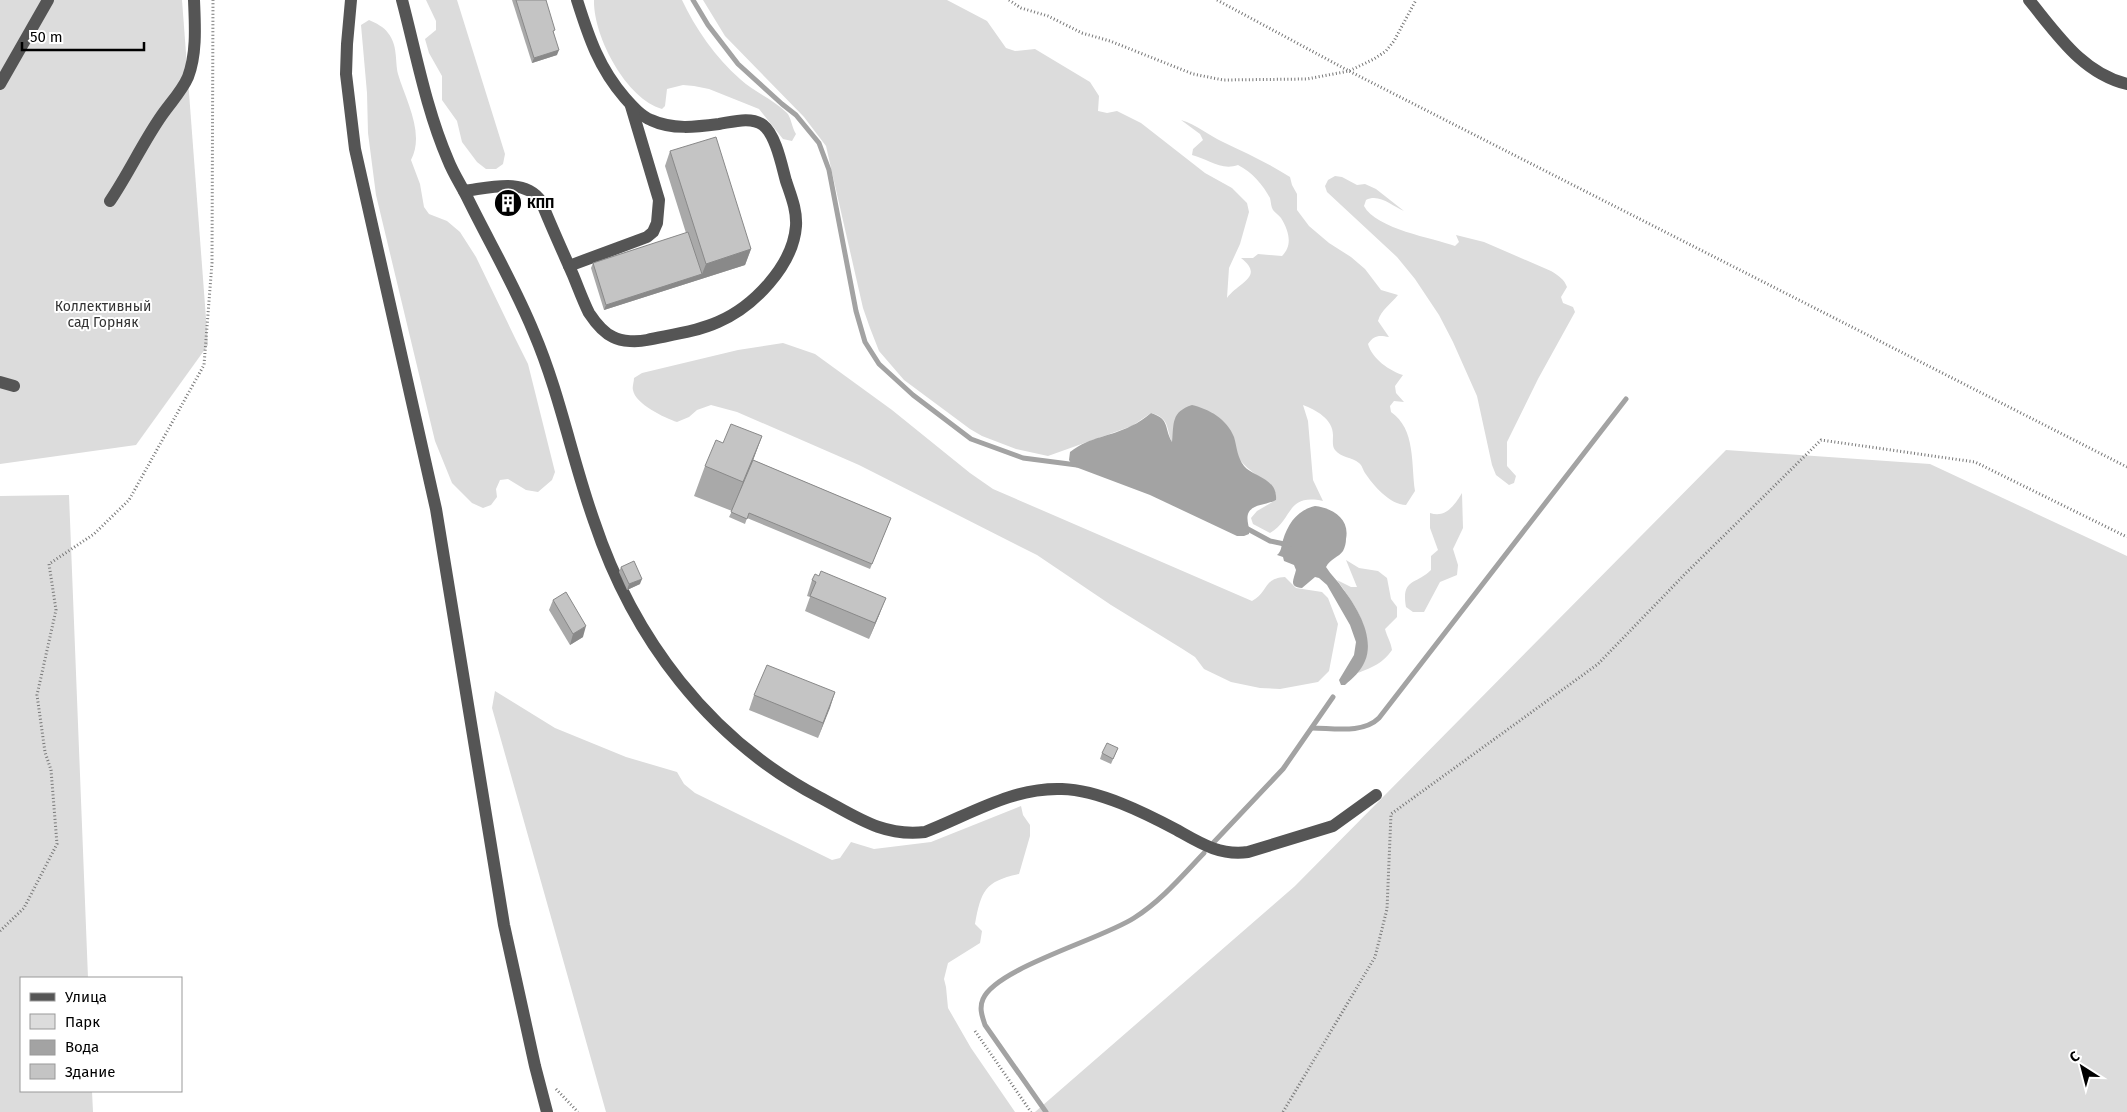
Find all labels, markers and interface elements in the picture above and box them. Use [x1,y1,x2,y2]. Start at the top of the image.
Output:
scale bar [22,20,145,52]
text: 50 m [30,28,63,46]
building icon: КПП [493,188,523,218]
place label: КПП [527,195,554,212]
park label: Коллективный сад Горняк [55,298,151,331]
legend [20,977,182,1092]
text: Улица [65,988,107,1006]
text: Парк [65,1013,100,1031]
text: Вода [65,1038,99,1056]
north arrow [2057,1042,2107,1092]
text: С [2066,1048,2083,1066]
text: Здание [65,1063,115,1081]

